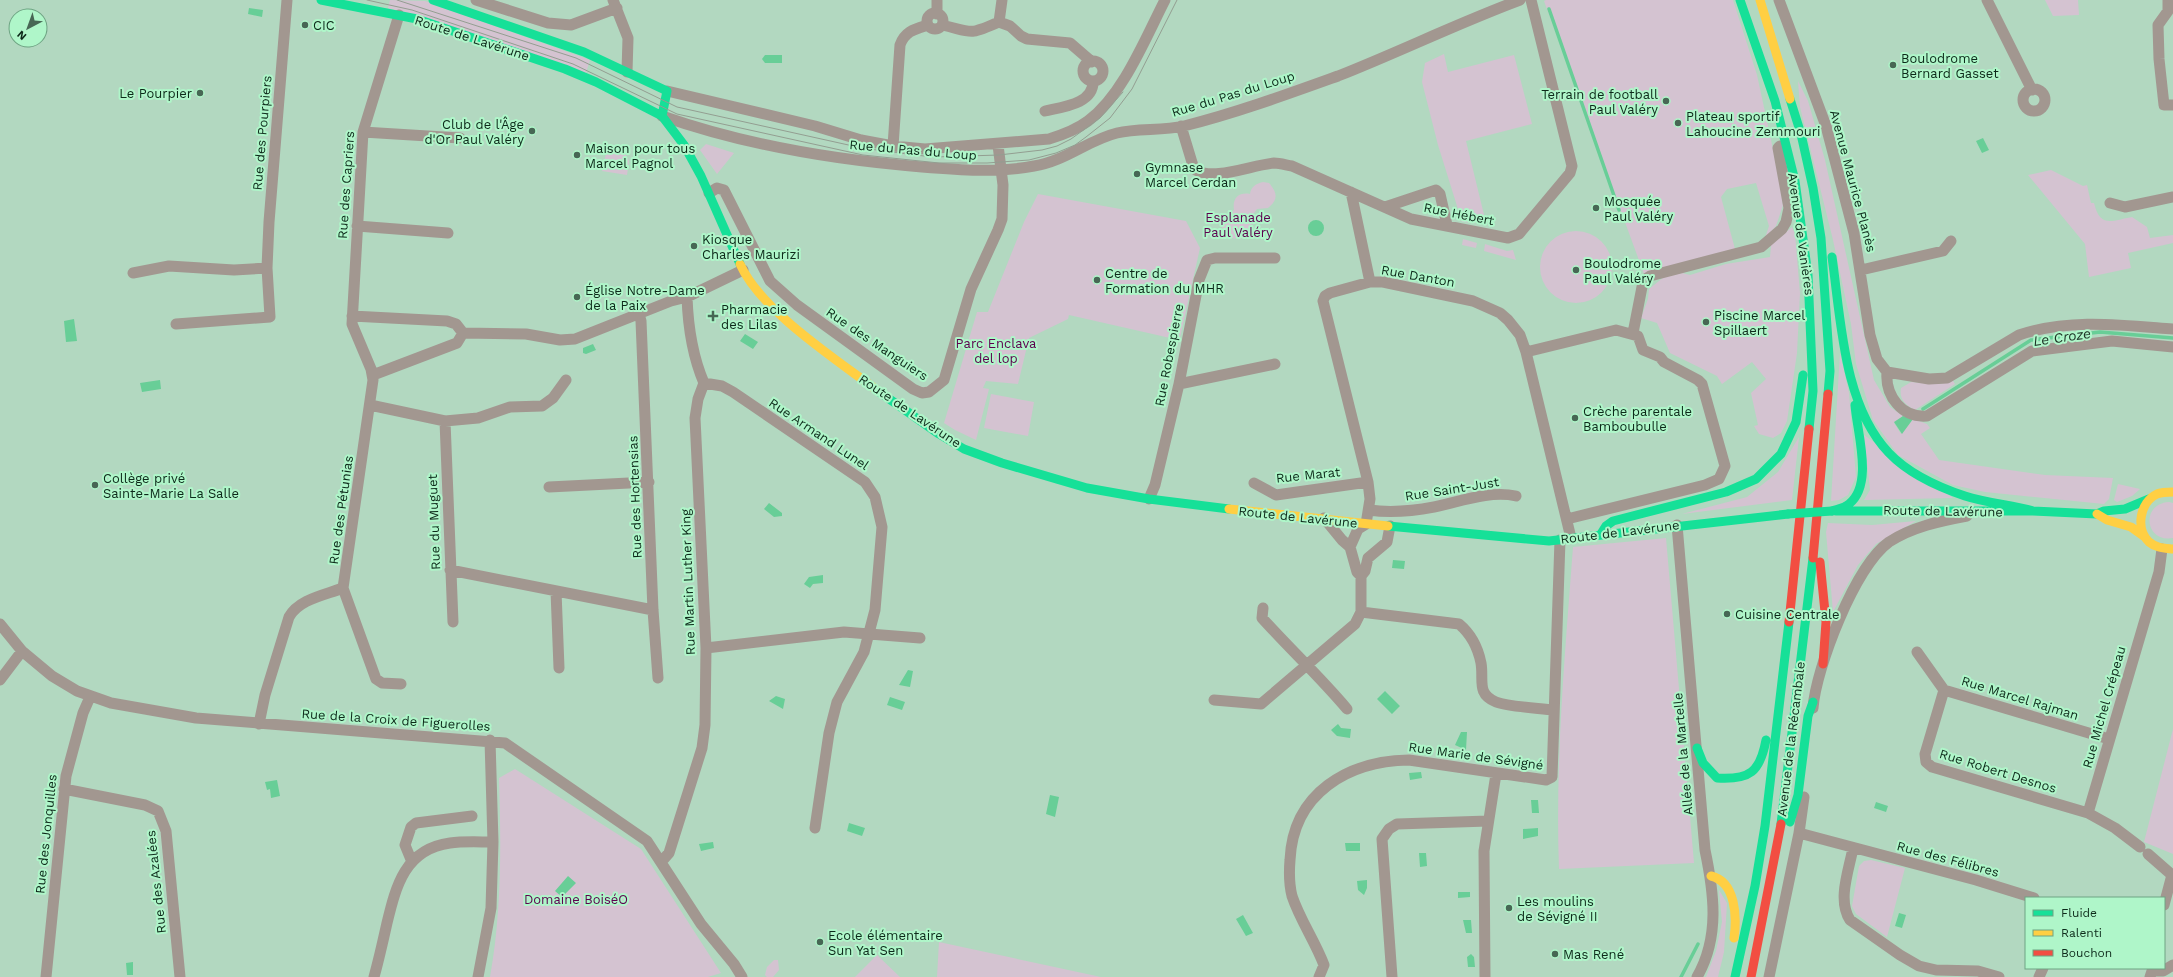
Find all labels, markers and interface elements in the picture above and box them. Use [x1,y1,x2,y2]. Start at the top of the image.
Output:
north arrow [8,8,48,48]
street label: Route de Lavérune [413,12,531,64]
place label: CIC [313,18,335,33]
marker: CIC [300,20,310,30]
text: N [14,28,29,43]
place label: Boulodrome Bernard Gasset [1901,51,1999,81]
marker: Boulodrome Bernard Gasset [1888,60,1898,70]
street label: Rue du Pas du Loup [1170,68,1296,120]
street label: Rue des Pourpiers [250,75,275,191]
place label: Le Pourpier [119,86,192,101]
place label: Terrain de football Paul Valéry [1541,87,1658,117]
marker: Le Pourpier [195,88,205,98]
marker: Terrain de football Paul Valéry [1661,96,1671,106]
street label: Avenue Maurice Planès [1827,108,1879,254]
place label: Plateau sportif Lahoucine Zemmouri [1686,109,1820,139]
place label: Club de l'Âge d'Or Paul Valéry [424,116,524,147]
marker: Plateau sportif Lahoucine Zemmouri [1673,118,1683,128]
marker: Club de l'Âge d'Or Paul Valéry [527,126,537,136]
street label: Rue des Capriers [335,130,357,239]
street label: Rue du Pas du Loup [849,137,977,163]
place label: Maison pour tous Marcel Pagnol [585,141,695,171]
marker: Maison pour tous Marcel Pagnol [572,150,582,160]
place label: Gymnase Marcel Cerdan [1145,160,1236,190]
marker: Gymnase Marcel Cerdan [1132,169,1142,179]
street label: Avenue de Vanières [1785,172,1817,296]
place label: Mosquée Paul Valéry [1604,194,1674,224]
street label: Rue Hébert [1423,200,1496,228]
marker: Mosquée Paul Valéry [1591,203,1601,213]
park label: Esplanade Paul Valéry [1203,210,1273,240]
place label: Kiosque Charles Maurizi [702,232,800,262]
marker: Kiosque Charles Maurizi [689,241,699,251]
place label: Boulodrome Paul Valéry [1584,256,1661,286]
street label: Rue Danton [1380,262,1456,290]
marker: Boulodrome Paul Valéry [1571,265,1581,275]
place label: Centre de Formation du MHR [1105,266,1224,296]
marker: Centre de Formation du MHR [1092,275,1102,285]
place label: Église Notre-Dame de la Paix [585,282,705,313]
marker: Église Notre-Dame de la Paix [572,292,582,302]
place label: Pharmacie des Lilas [721,302,788,332]
street label: Rue Robespierre [1152,302,1186,408]
street label: Rue des Manguiers [823,304,931,384]
place label: Piscine Marcel Spillaert [1714,308,1805,338]
marker: Pharmacie des Lilas [708,311,718,321]
marker: Piscine Marcel Spillaert [1701,317,1711,327]
water label: Le Croze [2032,325,2092,349]
park label: Parc Enclava del lop [956,336,1037,366]
street label: Route de Lavérune [856,371,964,451]
street label: Rue Armand Lunel [766,395,872,473]
place label: Crèche parentale Bamboubulle [1583,404,1692,434]
marker: Crèche parentale Bamboubulle [1570,413,1580,423]
street label: Rue des Hortensias [625,435,645,559]
street label: Rue des Pétunias [326,454,356,565]
street label: Rue Marat [1275,464,1341,486]
place label: Collège privé Sainte-Marie La Salle [103,471,239,501]
street label: Rue du Muguet [425,473,443,570]
street label: Rue Saint-Just [1404,474,1501,504]
marker: Collège privé Sainte-Marie La Salle [90,480,100,490]
street label: Route de Lavérune [1883,502,2003,520]
street label: Route de Lavérune [1238,503,1358,531]
street label: Rue Martin Luther King [678,509,698,655]
street label: Route de Lavérune [1560,517,1680,547]
place label: Cuisine Centrale [1735,607,1839,622]
marker: Cuisine Centrale [1722,609,1732,619]
street label: Rue Michel Crépeau [2079,644,2129,770]
street label: Avenue de la Récambale [1774,661,1808,817]
street label: Rue Marcel Rajman [1960,673,2080,723]
street label: Allée de la Martelle [1670,692,1696,816]
street label: Rue de la Croix de Figuerolles [301,706,491,734]
street label: Rue Marie de Sévigné [1408,739,1544,773]
street label: Rue Robert Desnos [1938,746,2058,796]
street label: Rue des Jonquilles [32,773,60,895]
street label: Rue des Azalées [143,830,169,934]
street label: Rue des Félibres [1895,838,2001,880]
park label: Domaine BoiséO [524,892,628,907]
place label: Les moulins de Sévigné II [1517,894,1598,924]
legend [2025,897,2165,969]
marker: Les moulins de Sévigné II [1504,903,1514,913]
text: Fluide [2061,906,2097,920]
text: Ralenti [2061,926,2102,940]
place label: Ecole élémentaire Sun Yat Sen [828,928,943,958]
marker: Ecole élémentaire Sun Yat Sen [815,937,825,947]
text: Bouchon [2061,946,2112,960]
place label: Mas René [1563,947,1624,962]
marker: Mas René [1550,949,1560,959]

